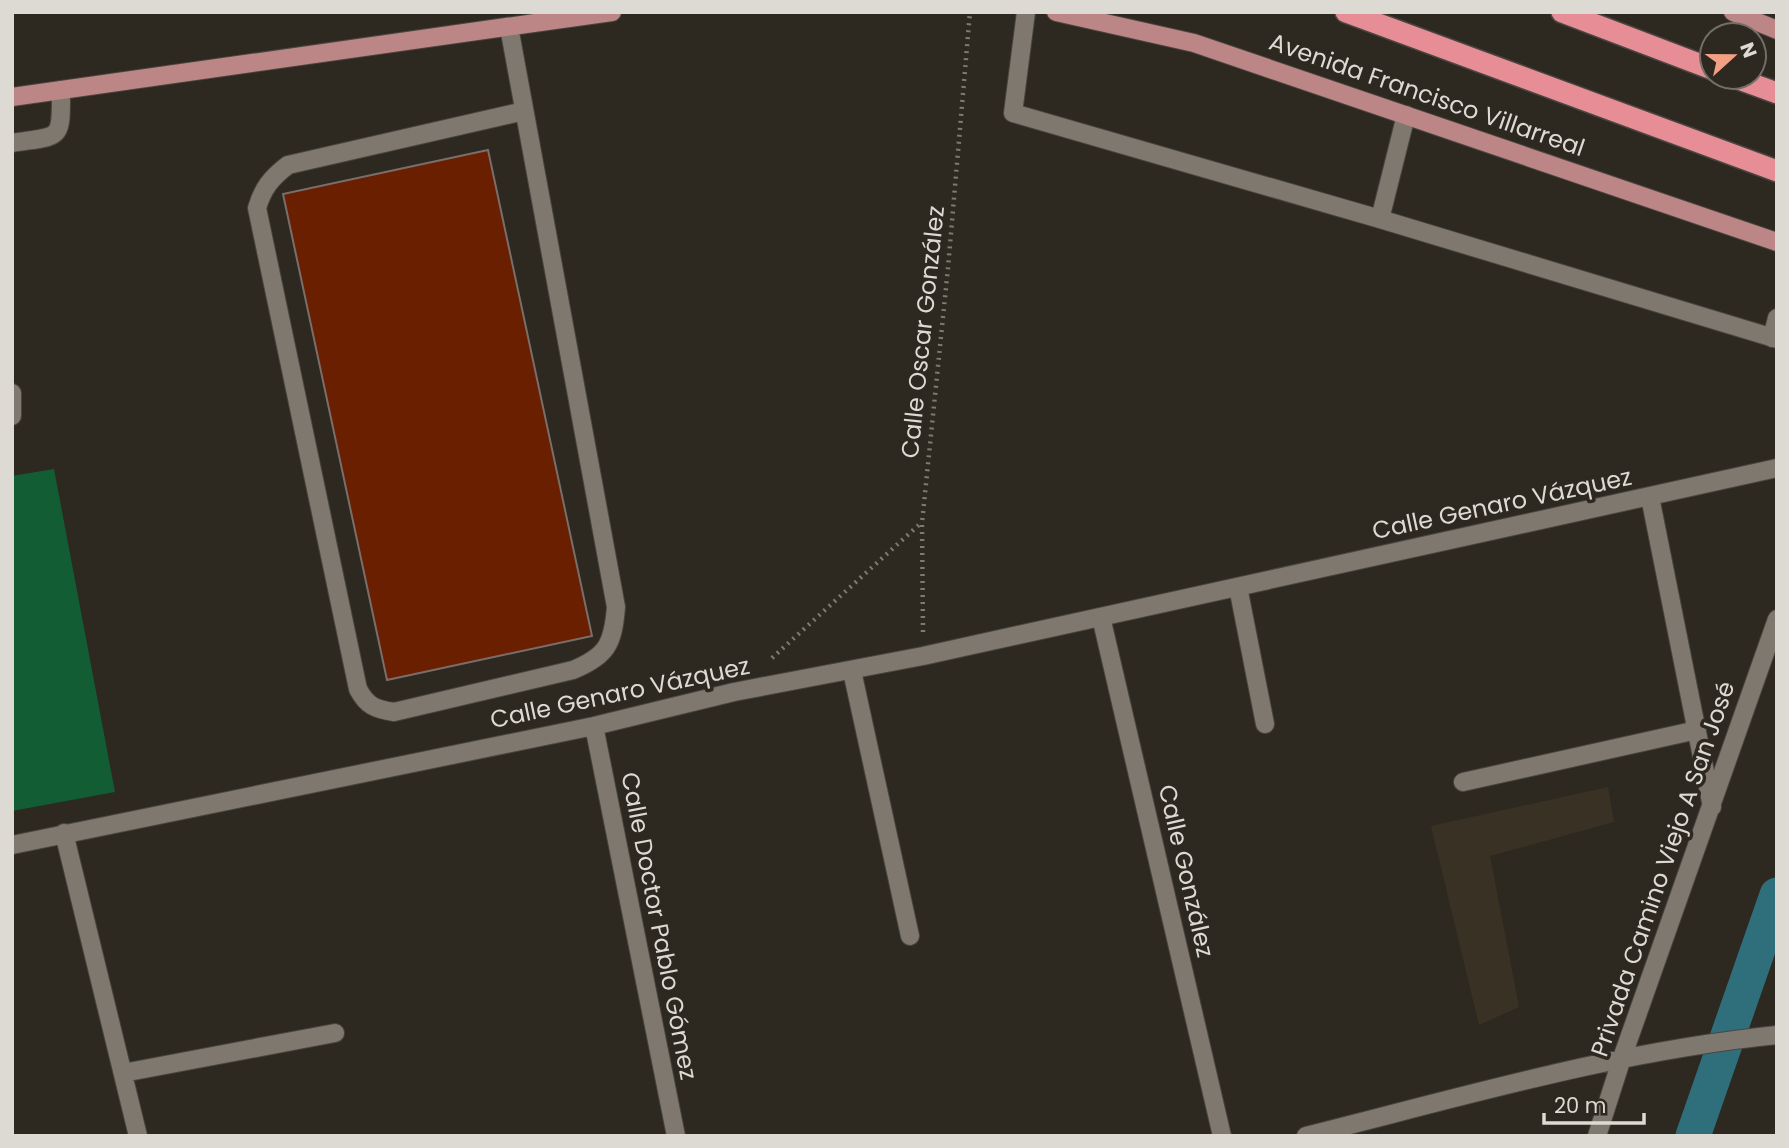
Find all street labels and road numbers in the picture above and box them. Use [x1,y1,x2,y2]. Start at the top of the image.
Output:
street label: Avenida Francisco Villarreal [1265,25,1589,164]
street label: Calle Oscar González [893,204,952,460]
street label: Calle Genaro Vázquez [1369,460,1635,547]
street label: Calle Genaro Vázquez [487,649,753,736]
street label: Privada Camino Viejo A San José [1583,677,1742,1061]
street label: Calle Doctor Pablo Gómez [613,769,706,1083]
street label: Calle González [1151,781,1222,960]

